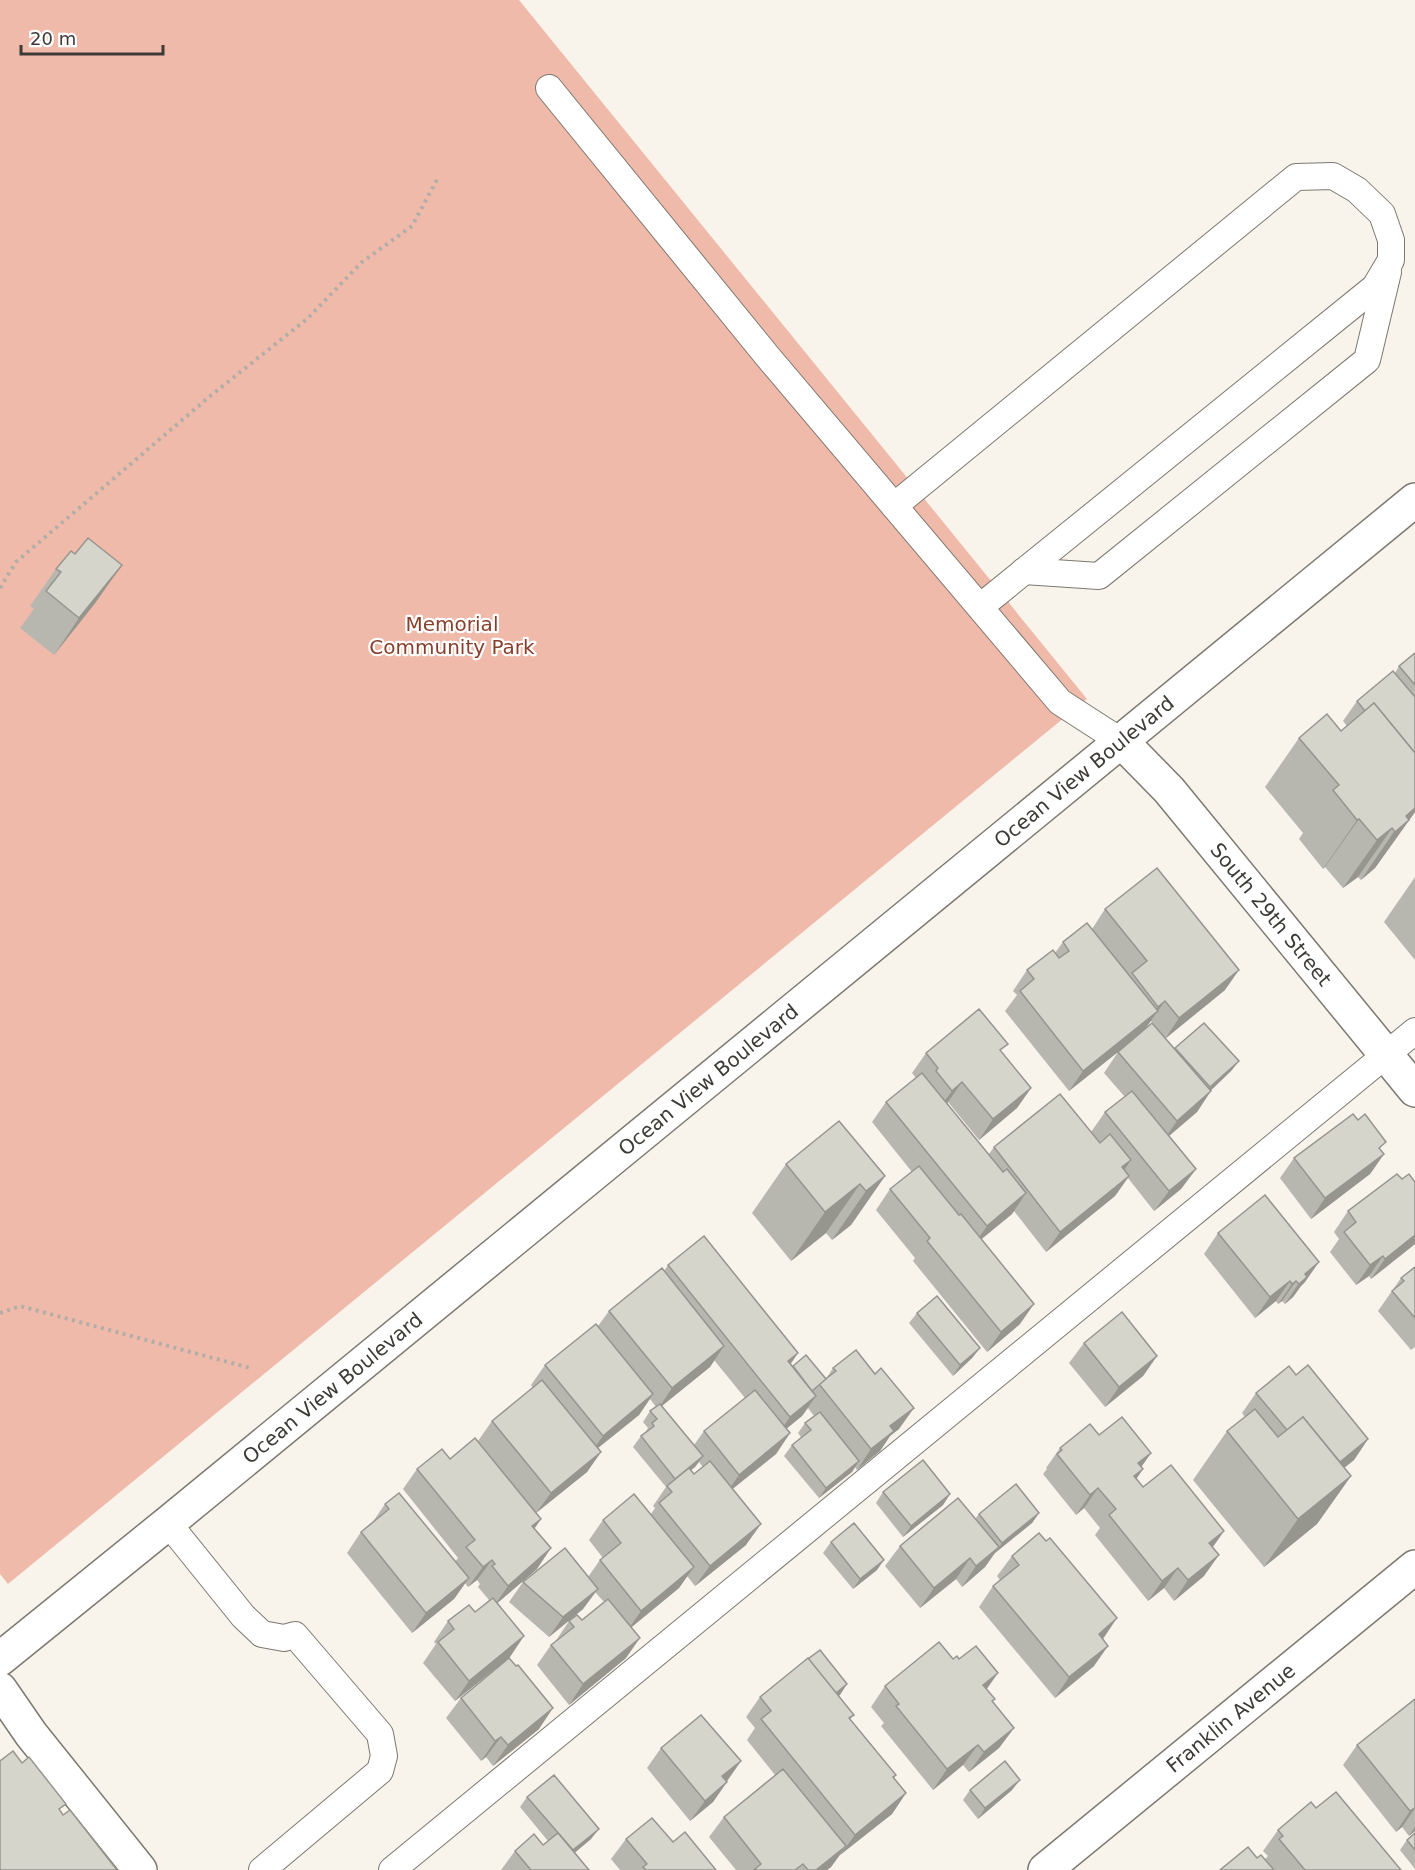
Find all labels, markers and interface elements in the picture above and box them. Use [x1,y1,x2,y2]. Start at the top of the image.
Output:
scale bar [21,18,164,56]
text: 20 m [30,28,76,49]
park label: Memorial Community Park [369,612,535,659]
street label: Ocean View Boulevard [989,691,1179,852]
street label: South 29th Street [1205,838,1337,991]
street label: Ocean View Boulevard [614,999,803,1161]
street label: Ocean View Boulevard [238,1307,427,1469]
street label: Franklin Avenue [1161,1658,1300,1778]

